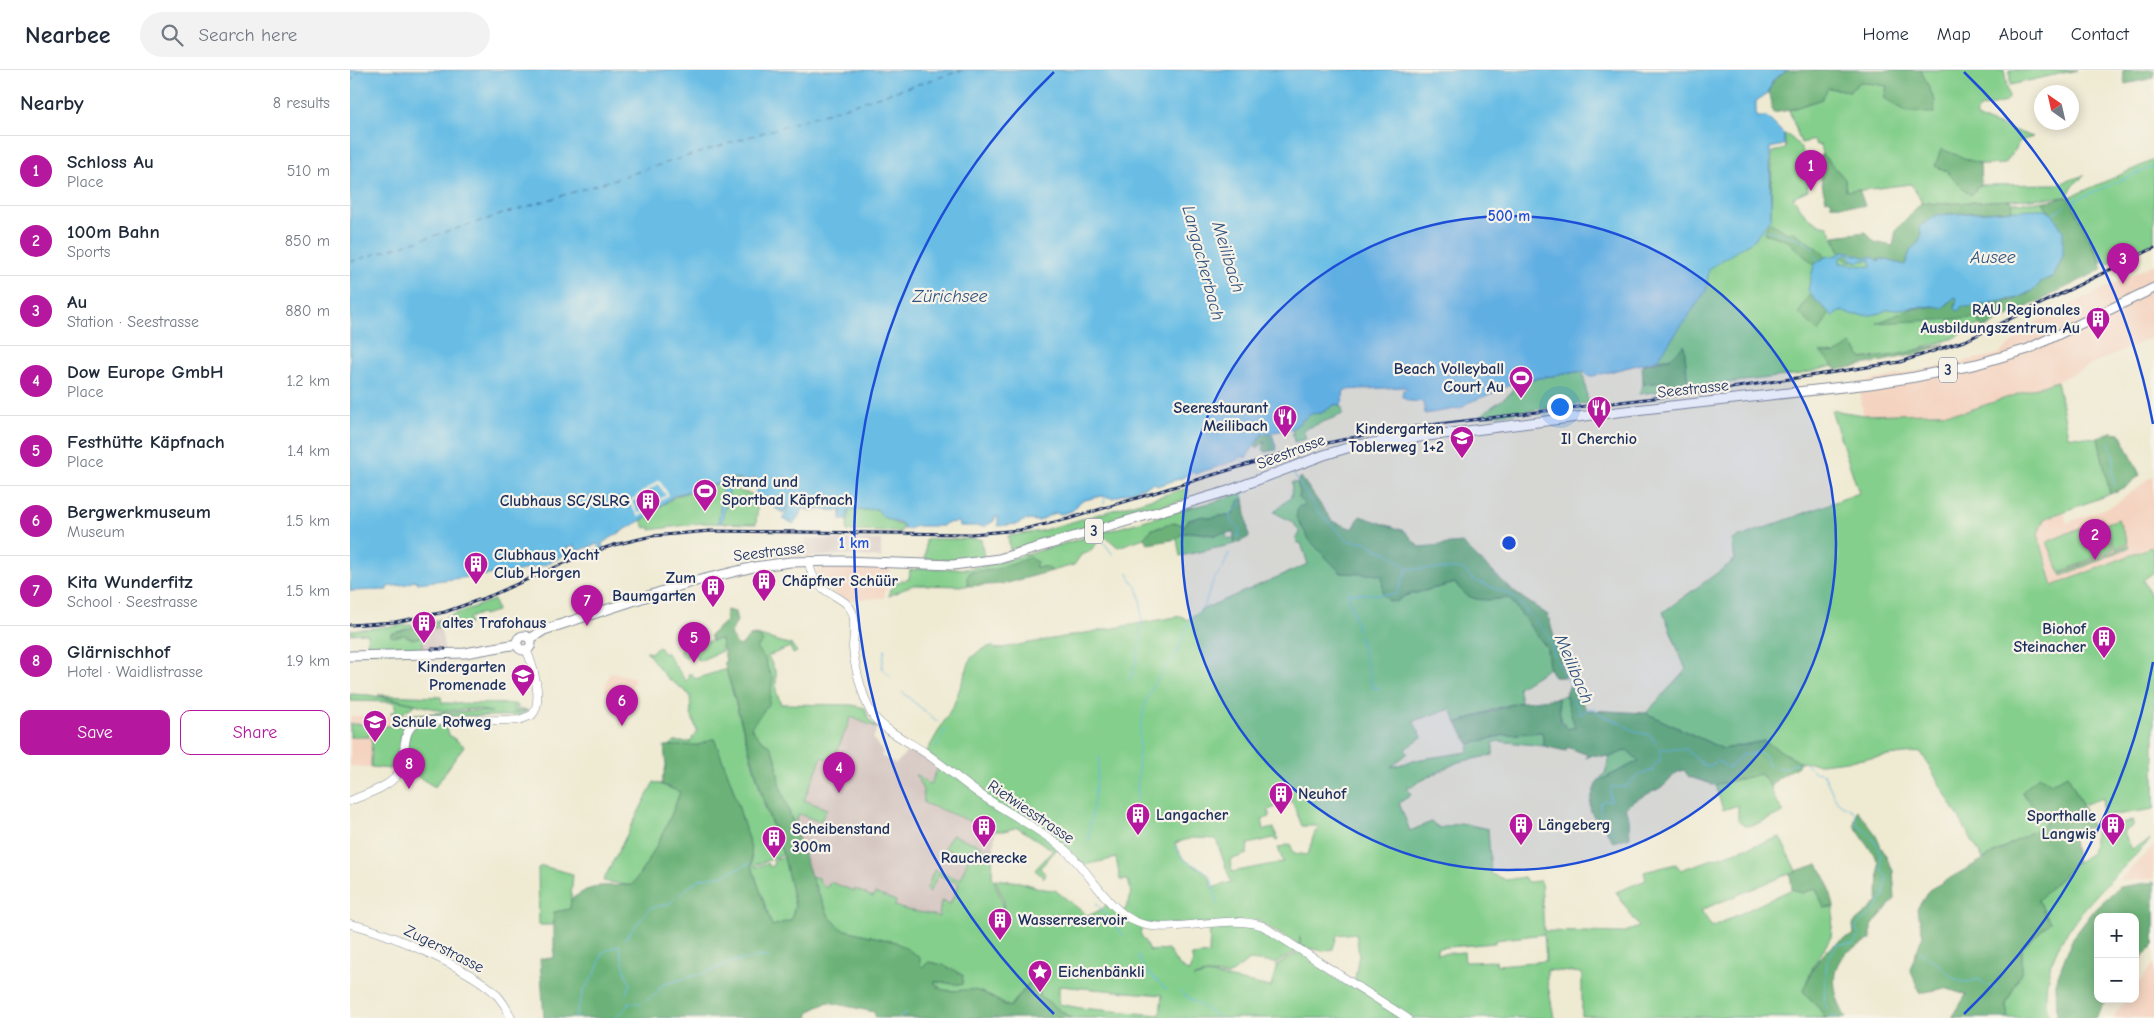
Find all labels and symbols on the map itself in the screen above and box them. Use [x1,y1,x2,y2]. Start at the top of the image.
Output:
north arrow [2034,85,2079,130]
pin: 1 [1795,150,1827,191]
water label: Langacherbach [1178,203,1228,323]
text: 500 m [1488,207,1530,225]
water label: Meilibach [1207,218,1249,295]
pin: 3 [2107,243,2139,284]
water label: Ausee [1969,247,2016,268]
water label: Zürichsee [911,286,988,307]
place label: RAU Regionales Ausbildungszentrum Au [1920,301,2080,337]
building icon: RAU Regionales Ausbildungszentrum Au [2085,306,2111,340]
road number: 3 [1939,358,1957,382]
place label: Beach Volleyball Court Au [1394,360,1504,396]
sports icon: Beach Volleyball Court Au [1508,365,1534,399]
street label: Seestrasse [1656,376,1730,402]
your location [1547,394,1573,420]
restaurant icon: Il Cherchio [1586,395,1612,429]
place label: Seerestaurant Meilibach [1174,399,1269,435]
restaurant icon: Seerestaurant Meilibach [1272,404,1298,438]
place label: Kindergarten Toblerweg 1+2 [1349,420,1444,456]
school or university icon: Kindergarten Toblerweg 1+2 [1449,425,1475,459]
place label: Il Cherchio [1561,430,1637,448]
street label: Seestrasse [1254,431,1328,473]
place label: Strand und Sportbad Käpfnach [722,473,853,509]
sports icon: Strand und Sportbad Käpfnach [692,478,718,512]
building icon: Clubhaus SC/SLRG [635,488,661,522]
place label: Clubhaus SC/SLRG [500,492,630,510]
road number: 3 [1085,518,1103,544]
pin: 2 [2079,519,2111,560]
text: 1 km [839,534,869,552]
centre of rings [1500,534,1518,552]
street label: Seestrasse [732,539,806,565]
place label: Clubhaus Yacht Club Horgen [494,546,600,582]
building icon: Clubhaus Yacht Club Horgen [463,551,489,585]
building icon: Chäpfner Schüür [751,568,777,602]
place label: Zum Baumgarten [612,569,696,605]
place label: Chäpfner Schüür [782,572,899,590]
building icon: Zum Baumgarten [700,574,726,608]
pin: 7 [571,585,603,626]
building icon: altes Trafohaus [411,610,437,644]
place label: altes Trafohaus [442,614,547,632]
place label: Biohof Steinacher [2014,620,2087,656]
pin: 5 [678,622,710,663]
building icon: Biohof Steinacher [2091,625,2117,659]
water label: Meilibach [1550,630,1598,707]
place label: Kindergarten Promenade [417,658,506,694]
school or university icon: Kindergarten Promenade [510,663,536,697]
pin: 6 [606,685,638,726]
school or university icon: Schule Rotweg [362,709,388,743]
place label: Schule Rotweg [392,713,492,731]
pin: 8 [393,748,425,789]
pin: 4 [823,752,855,793]
street label: Rietwiesstrasse [984,776,1078,848]
building icon: Neuhof [1268,781,1294,815]
place label: Neuhof [1298,785,1347,803]
building icon: Langacher [1125,802,1151,836]
place label: Langacher [1156,806,1229,824]
place label: Sporthalle Langwis [2027,807,2096,843]
building icon: Längeberg [1508,812,1534,846]
building icon: Sporthalle Langwis [2100,812,2126,846]
building icon: Raucherecke [971,814,997,848]
place label: Längeberg [1538,816,1611,834]
place label: Scheibenstand 300m [792,820,890,856]
building icon: Scheibenstand 300m [761,825,787,859]
place label: Raucherecke [941,849,1027,867]
building icon: Wasserreservoir [987,907,1013,941]
place label: Wasserreservoir [1018,911,1127,929]
street label: Zugerstrasse [401,921,487,977]
place icon: Eichenbänkli [1027,959,1053,993]
place label: Eichenbänkli [1058,963,1145,981]

